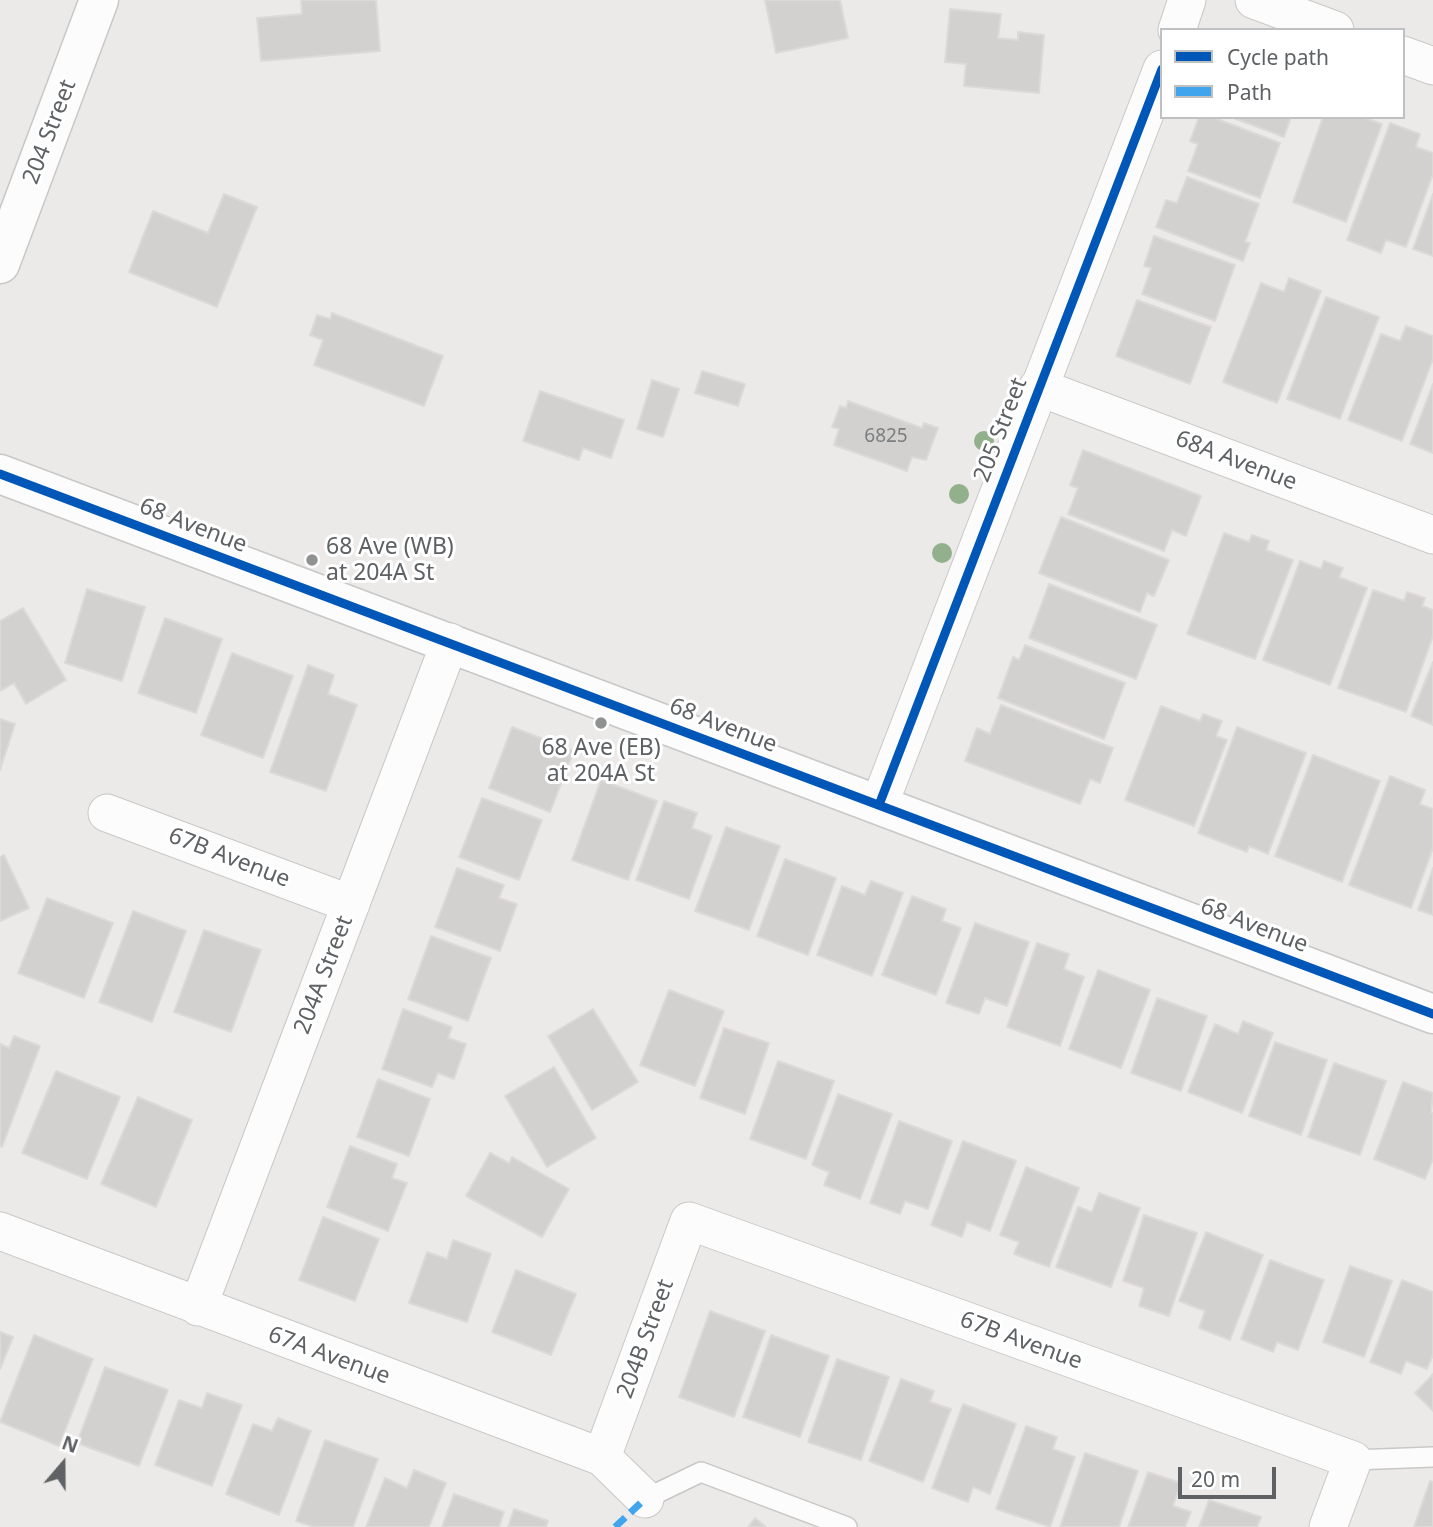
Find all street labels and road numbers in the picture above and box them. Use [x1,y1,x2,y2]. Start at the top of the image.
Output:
street label: 204 Street [17,76,83,188]
street label: 205 Street [968,374,1034,486]
street label: 68A Avenue [1171,425,1301,497]
street label: 68 Avenue [135,493,251,559]
street label: 68 Avenue [665,693,781,759]
street label: 67B Avenue [164,822,294,894]
street label: 68 Avenue [1196,893,1312,959]
street label: 204A Street [289,912,359,1038]
street label: 204B Street [612,1276,680,1402]
street label: 67B Avenue [956,1306,1086,1376]
street label: 67A Avenue [264,1321,394,1391]

